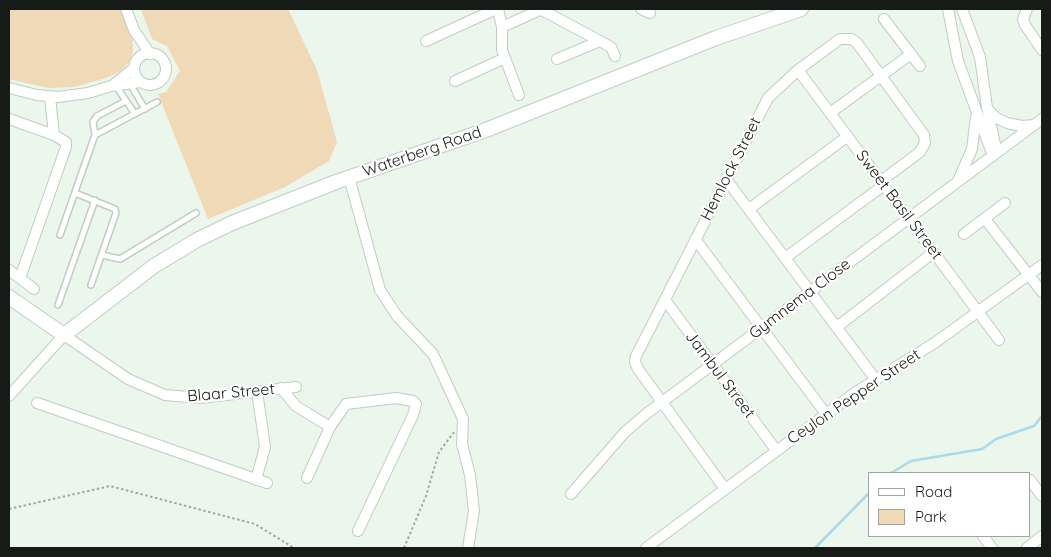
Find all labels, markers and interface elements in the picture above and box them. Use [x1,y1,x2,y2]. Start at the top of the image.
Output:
street label: Hemlock Street [697,114,765,224]
street label: Waterberg Road [360,123,484,181]
street label: Sweet Basil Street [852,147,946,263]
street label: Gymnema Close [746,255,854,343]
street label: Jambul Street [681,328,759,422]
street label: Ceylon Pepper Street [784,345,924,449]
street label: Blaar Street [186,380,276,406]
legend [868,472,1031,537]
text: Road [915,482,952,501]
text: Park [915,507,947,526]

